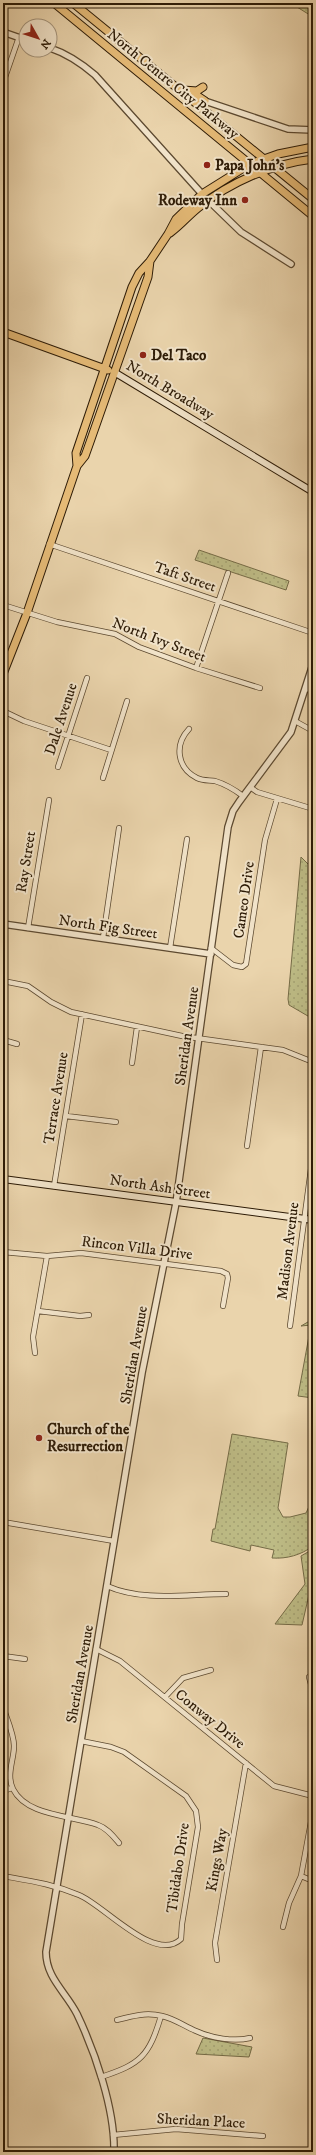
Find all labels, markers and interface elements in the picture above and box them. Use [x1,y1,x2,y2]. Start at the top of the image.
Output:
north arrow [18,18,58,58]
street label: North Centre City Parkway [103,25,244,144]
text: N [37,36,53,52]
place label: Papa John's [215,156,284,175]
marker: Papa John's [202,160,212,170]
place label: Rodeway Inn [158,191,237,210]
marker: Rodeway Inn [240,195,250,205]
place label: Del Taco [151,346,207,365]
marker: Del Taco [138,350,148,360]
street label: North Broadway [122,356,218,424]
street label: Taft Street [151,557,219,597]
street label: North Ivy Street [109,613,209,667]
street label: Dale Avenue [40,681,82,757]
street label: Ray Street [12,830,40,894]
street label: Cameo Drive [229,860,259,940]
street label: North Fig Street [57,911,159,943]
street label: Sheridan Avenue [171,985,203,1087]
street label: Terrace Avenue [39,1051,73,1145]
street label: North Ash Street [108,1171,212,1204]
street label: Madison Avenue [273,1201,303,1301]
street label: Rincon Villa Drive [80,1232,194,1264]
street label: Sheridan Avenue [116,1304,152,1406]
place label: Church of the Resurrection [47,1420,130,1456]
marker: Church of the Resurrection [34,1433,44,1443]
street label: Sheridan Avenue [62,1623,98,1725]
street label: Conway Drive [171,1685,249,1753]
street label: Tibidabo Drive [162,1822,194,1914]
street label: Kings Way [202,1826,232,1893]
street label: Sheridan Place [156,2109,246,2133]

